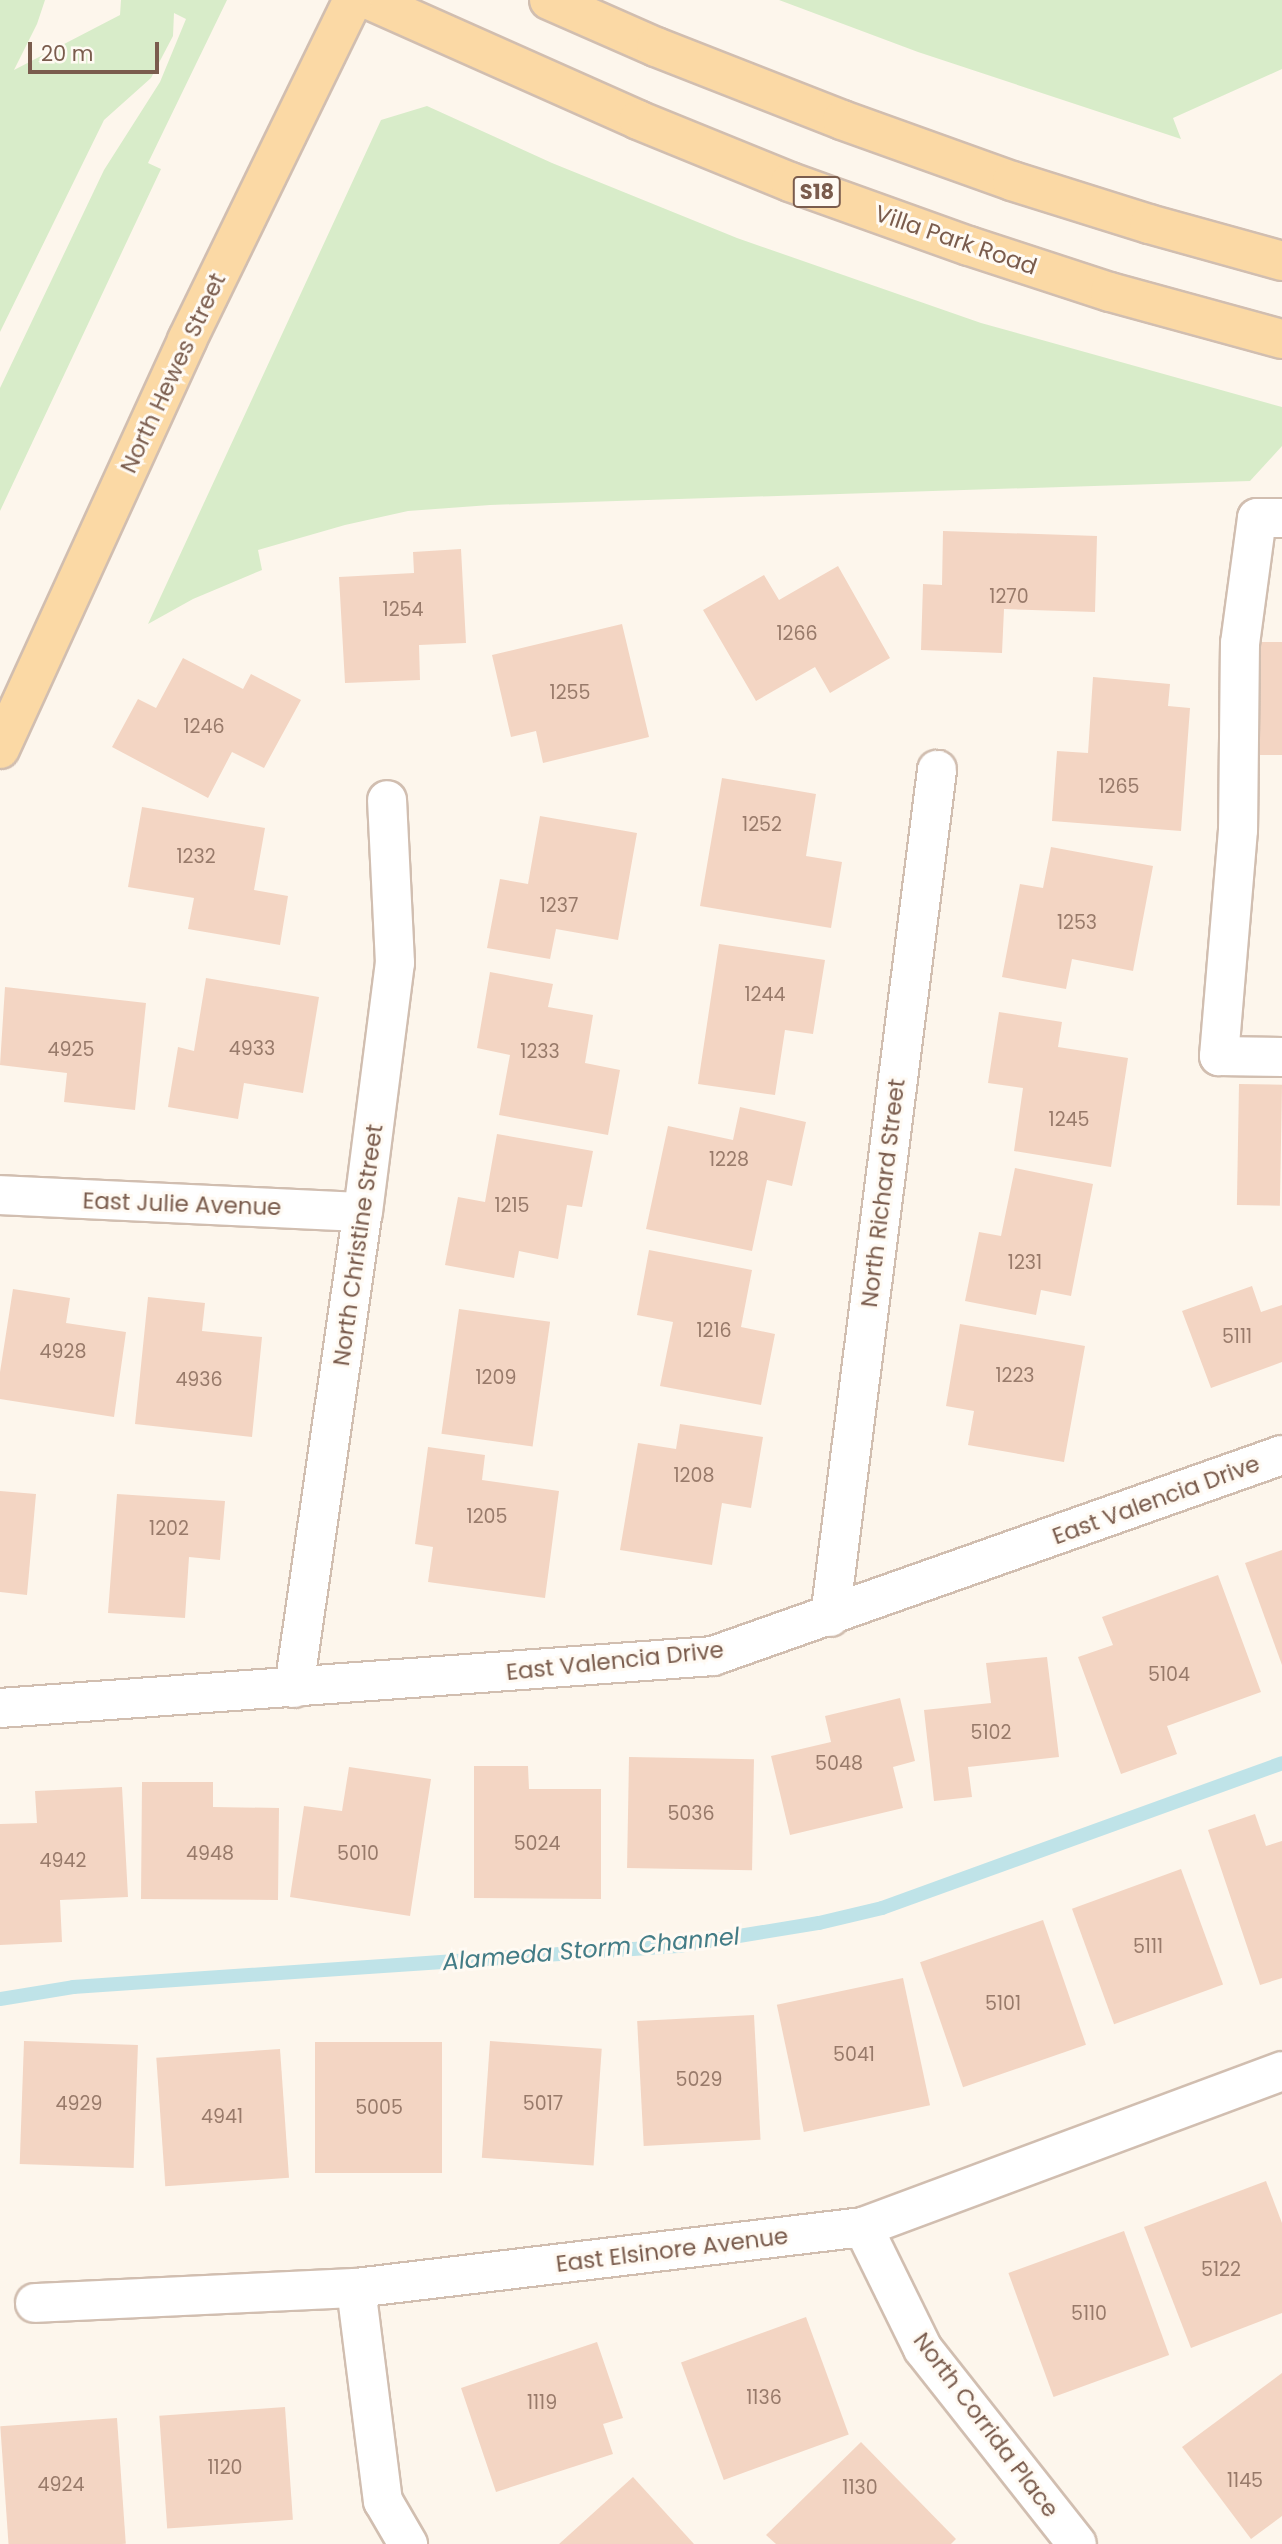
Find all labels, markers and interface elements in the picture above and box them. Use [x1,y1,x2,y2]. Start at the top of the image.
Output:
scale bar [32,28,163,72]
text: 20 m [41,39,94,68]
road number: S18 [792,174,842,210]
street label: Villa Park Road [871,199,1041,281]
street label: North Hewes Street [115,269,231,477]
house number: 1270 [989,586,1029,608]
house number: 1254 [383,599,423,621]
house number: 1266 [776,623,818,645]
house number: 1255 [550,682,590,704]
house number: 1246 [183,716,225,738]
house number: 1265 [1098,776,1140,798]
house number: 1252 [742,814,782,836]
house number: 1232 [176,846,216,868]
house number: 1237 [540,895,578,917]
house number: 1253 [1057,912,1097,934]
house number: 1244 [745,984,785,1006]
house number: 4933 [229,1038,275,1060]
house number: 4925 [48,1039,94,1061]
house number: 1233 [520,1041,560,1063]
street label: North Richard Street [855,1077,911,1309]
house number: 1245 [1049,1109,1089,1131]
street label: North Christine Street [327,1122,389,1368]
house number: 1228 [709,1149,749,1171]
street label: East Julie Avenue [82,1187,282,1221]
house number: 1215 [494,1195,530,1217]
house number: 1231 [1008,1252,1042,1274]
house number: 1216 [696,1320,732,1342]
house number: 5111 [1222,1326,1252,1348]
house number: 4928 [40,1341,86,1363]
house number: 1223 [995,1365,1035,1387]
house number: 1209 [476,1367,516,1389]
house number: 4936 [175,1369,223,1391]
street label: East Valencia Drive [1049,1450,1263,1550]
house number: 1208 [674,1465,714,1487]
house number: 1205 [467,1506,507,1528]
house number: 1202 [149,1518,189,1540]
street label: East Valencia Drive [505,1636,725,1686]
house number: 5104 [1148,1664,1190,1686]
house number: 5102 [971,1722,1011,1744]
house number: 5048 [815,1753,863,1775]
house number: 5036 [667,1803,715,1825]
house number: 5024 [514,1833,560,1855]
house number: 4948 [186,1843,234,1865]
house number: 5010 [337,1843,379,1865]
house number: 4942 [40,1850,86,1872]
water label: Alameda Storm Channel [441,1922,741,1976]
house number: 5111 [1133,1936,1163,1958]
house number: 5101 [985,1993,1021,2015]
house number: 5041 [833,2044,875,2066]
house number: 5029 [676,2069,722,2091]
house number: 4929 [56,2093,102,2115]
house number: 5017 [523,2093,563,2115]
house number: 5005 [355,2097,403,2119]
house number: 4941 [201,2106,243,2128]
street label: East Elsinore Avenue [554,2222,790,2278]
house number: 5122 [1201,2259,1241,2281]
house number: 5110 [1071,2303,1107,2325]
street label: North Corrida Place [908,2327,1064,2523]
house number: 1136 [746,2387,782,2409]
house number: 1119 [527,2392,557,2414]
house number: 1120 [207,2457,243,2479]
house number: 1145 [1227,2470,1263,2492]
house number: 4924 [38,2474,84,2496]
house number: 1130 [842,2477,878,2499]

